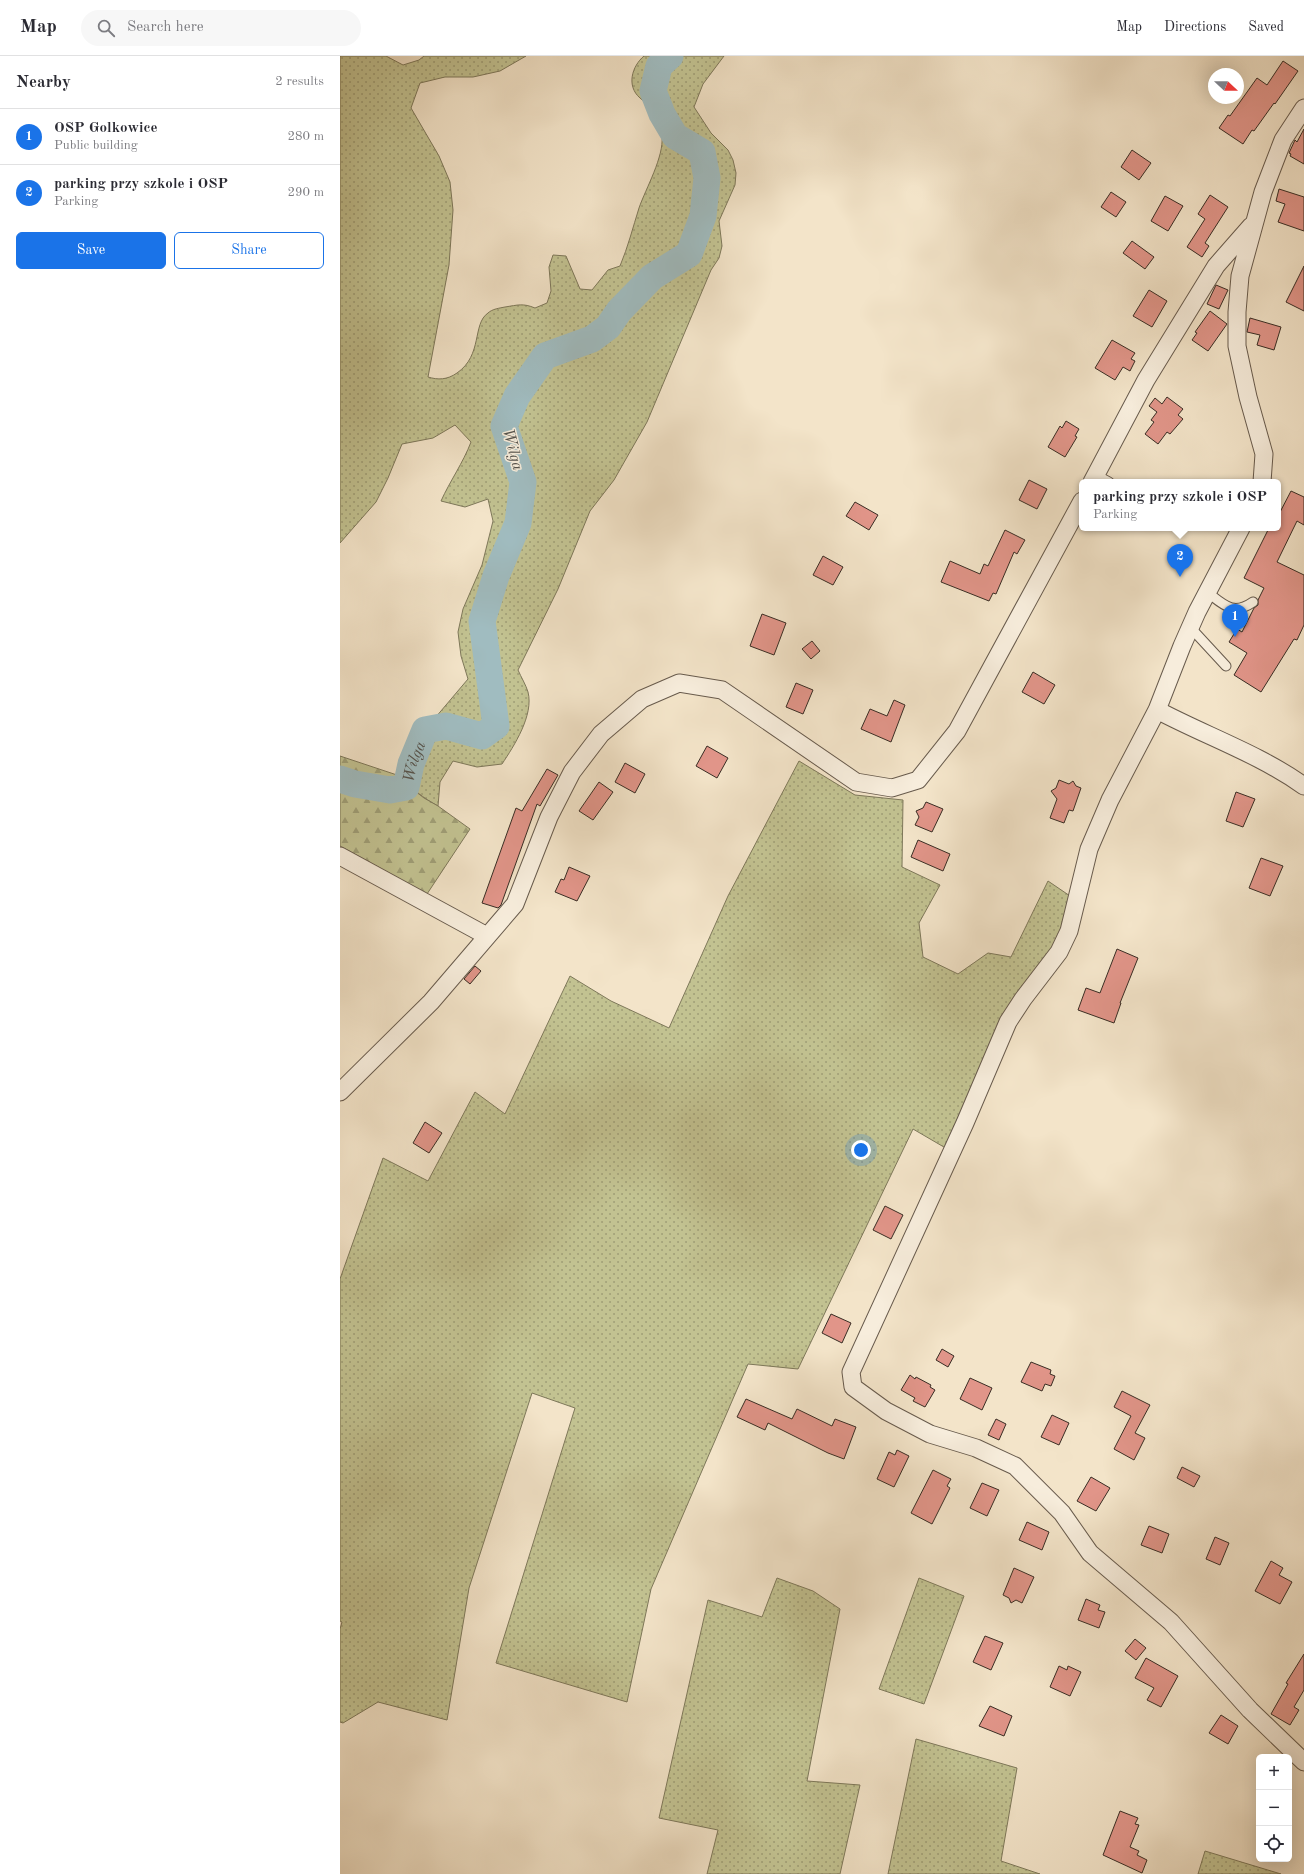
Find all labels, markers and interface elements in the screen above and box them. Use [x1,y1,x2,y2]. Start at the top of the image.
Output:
search box [81,10,361,46]
icon: search [95,17,117,39]
text: Map [20,18,57,37]
text: Search here [127,20,204,35]
text: Map [1116,20,1142,34]
text: Directions [1164,20,1226,34]
text: Saved [1248,20,1284,34]
north arrow [1208,68,1244,104]
text: Nearby [16,74,71,91]
text: 2 results [275,75,324,88]
text: OSP Golkowice [54,121,158,136]
text: 1 [25,130,33,143]
text: 280 m [287,130,324,143]
text: Public building [54,139,138,152]
text: parking przy szkole i OSP [54,177,228,192]
text: 2 [25,186,33,199]
text: 290 m [287,186,324,199]
text: Parking [54,195,98,208]
button: Save [16,232,166,269]
button: Share [174,232,324,269]
water label: Wilga [499,427,525,473]
popup [1079,479,1281,531]
text: parking przy szkole i OSP [1093,490,1267,505]
text: Parking [1093,508,1137,521]
pin: 2 [1167,544,1193,577]
pin: 1 [1222,604,1248,637]
water label: Wilga [401,739,430,784]
your location [851,1140,871,1160]
map controls [1256,1754,1292,1862]
button: + [1256,1754,1292,1790]
button: − [1256,1790,1292,1826]
button: locate [1256,1826,1292,1862]

